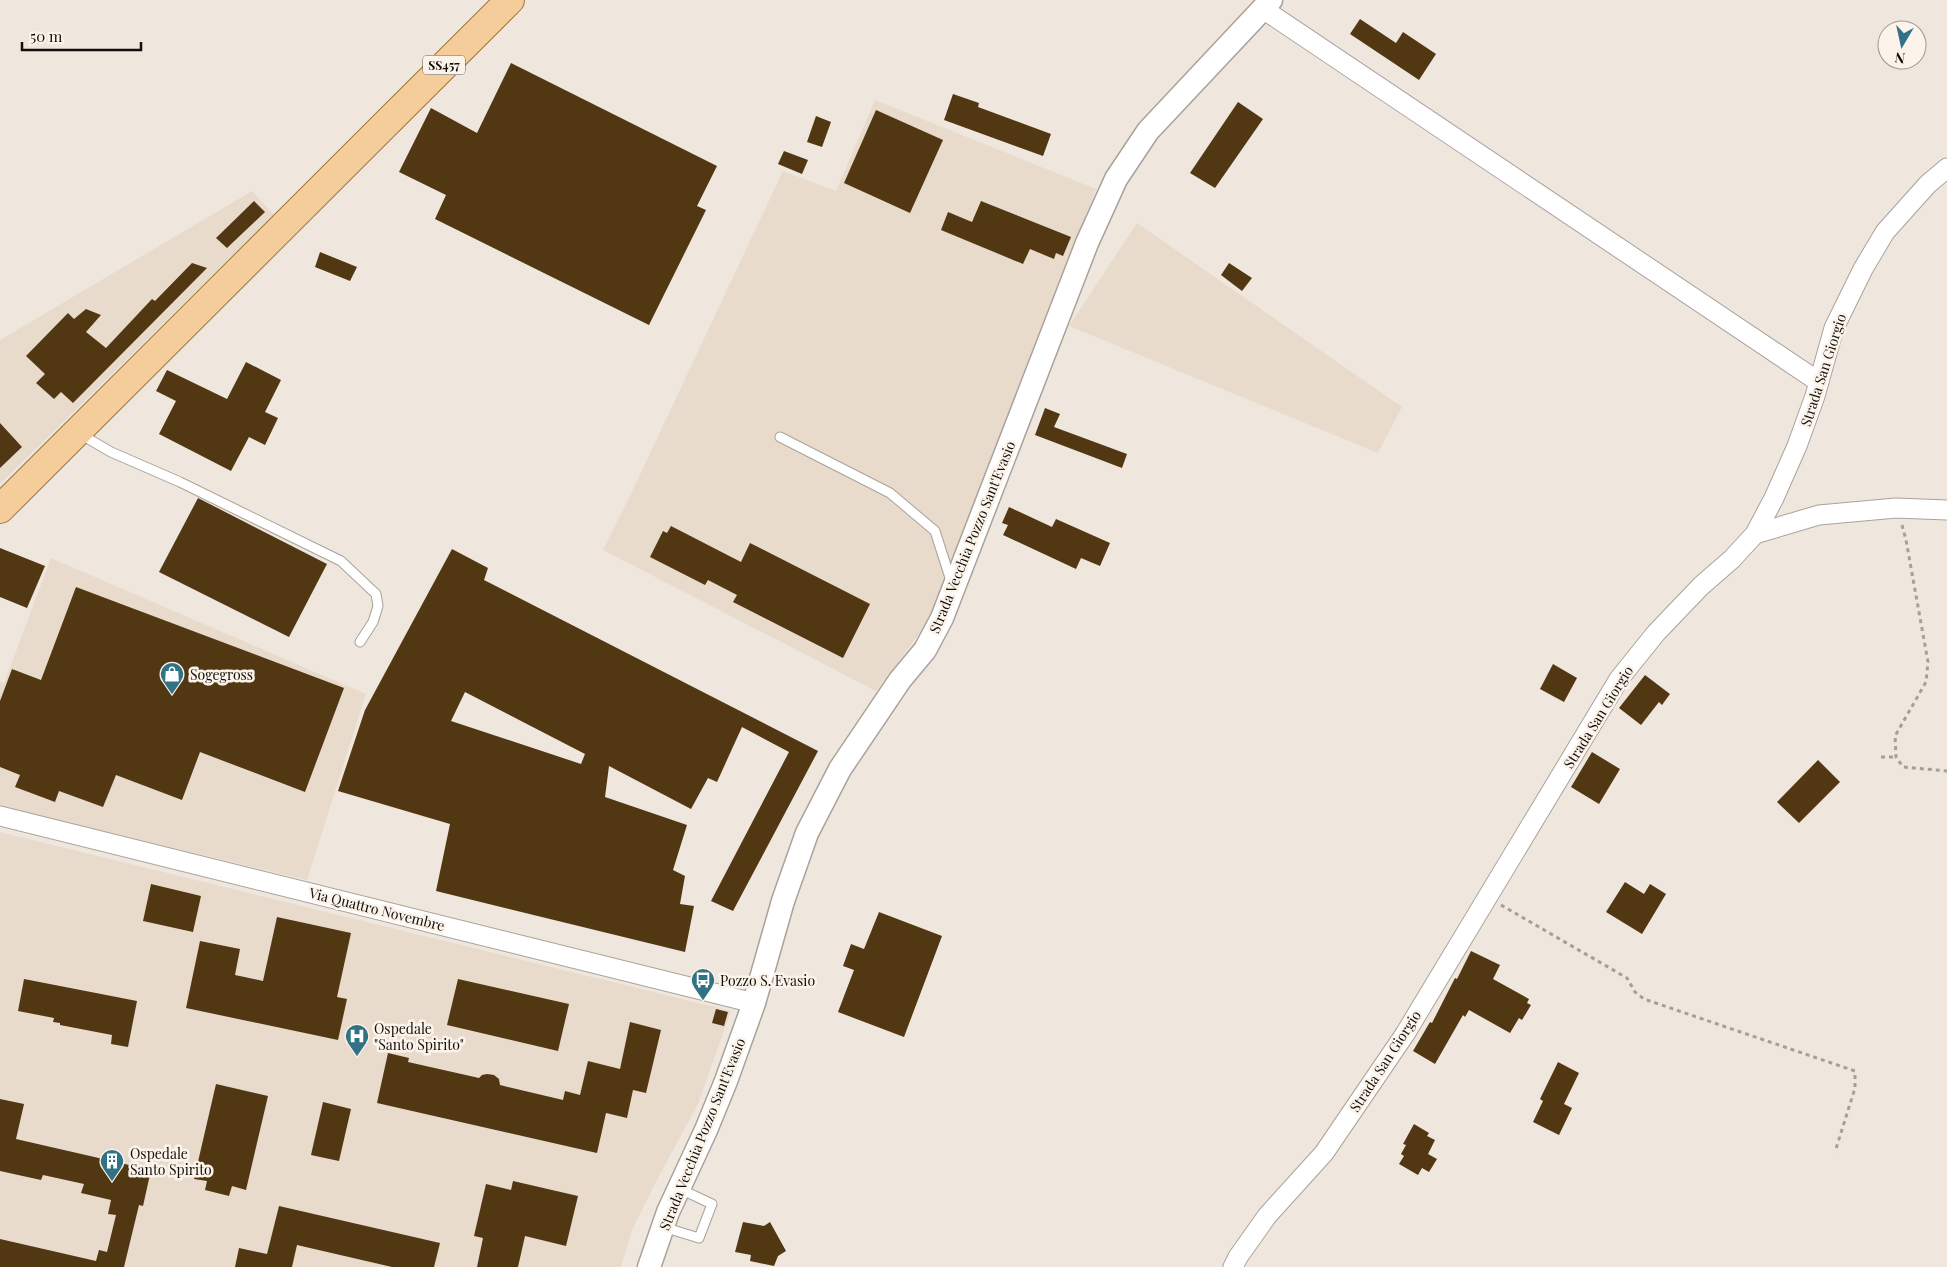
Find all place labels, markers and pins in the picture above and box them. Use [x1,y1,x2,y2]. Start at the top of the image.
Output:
shop icon: Sogegross [159,661,185,695]
place label: Sogegross [190,665,253,684]
bus stop icon: Pozzo S. Evasio [690,967,716,1001]
place label: Pozzo S. Evasio [720,971,815,990]
place label: Ospedale "Santo Spirito" [374,1019,464,1054]
hospital icon: Ospedale "Santo Spirito" [344,1023,370,1057]
place label: Ospedale Santo Spirito [130,1144,212,1179]
building icon: Ospedale Santo Spirito [99,1148,125,1182]

